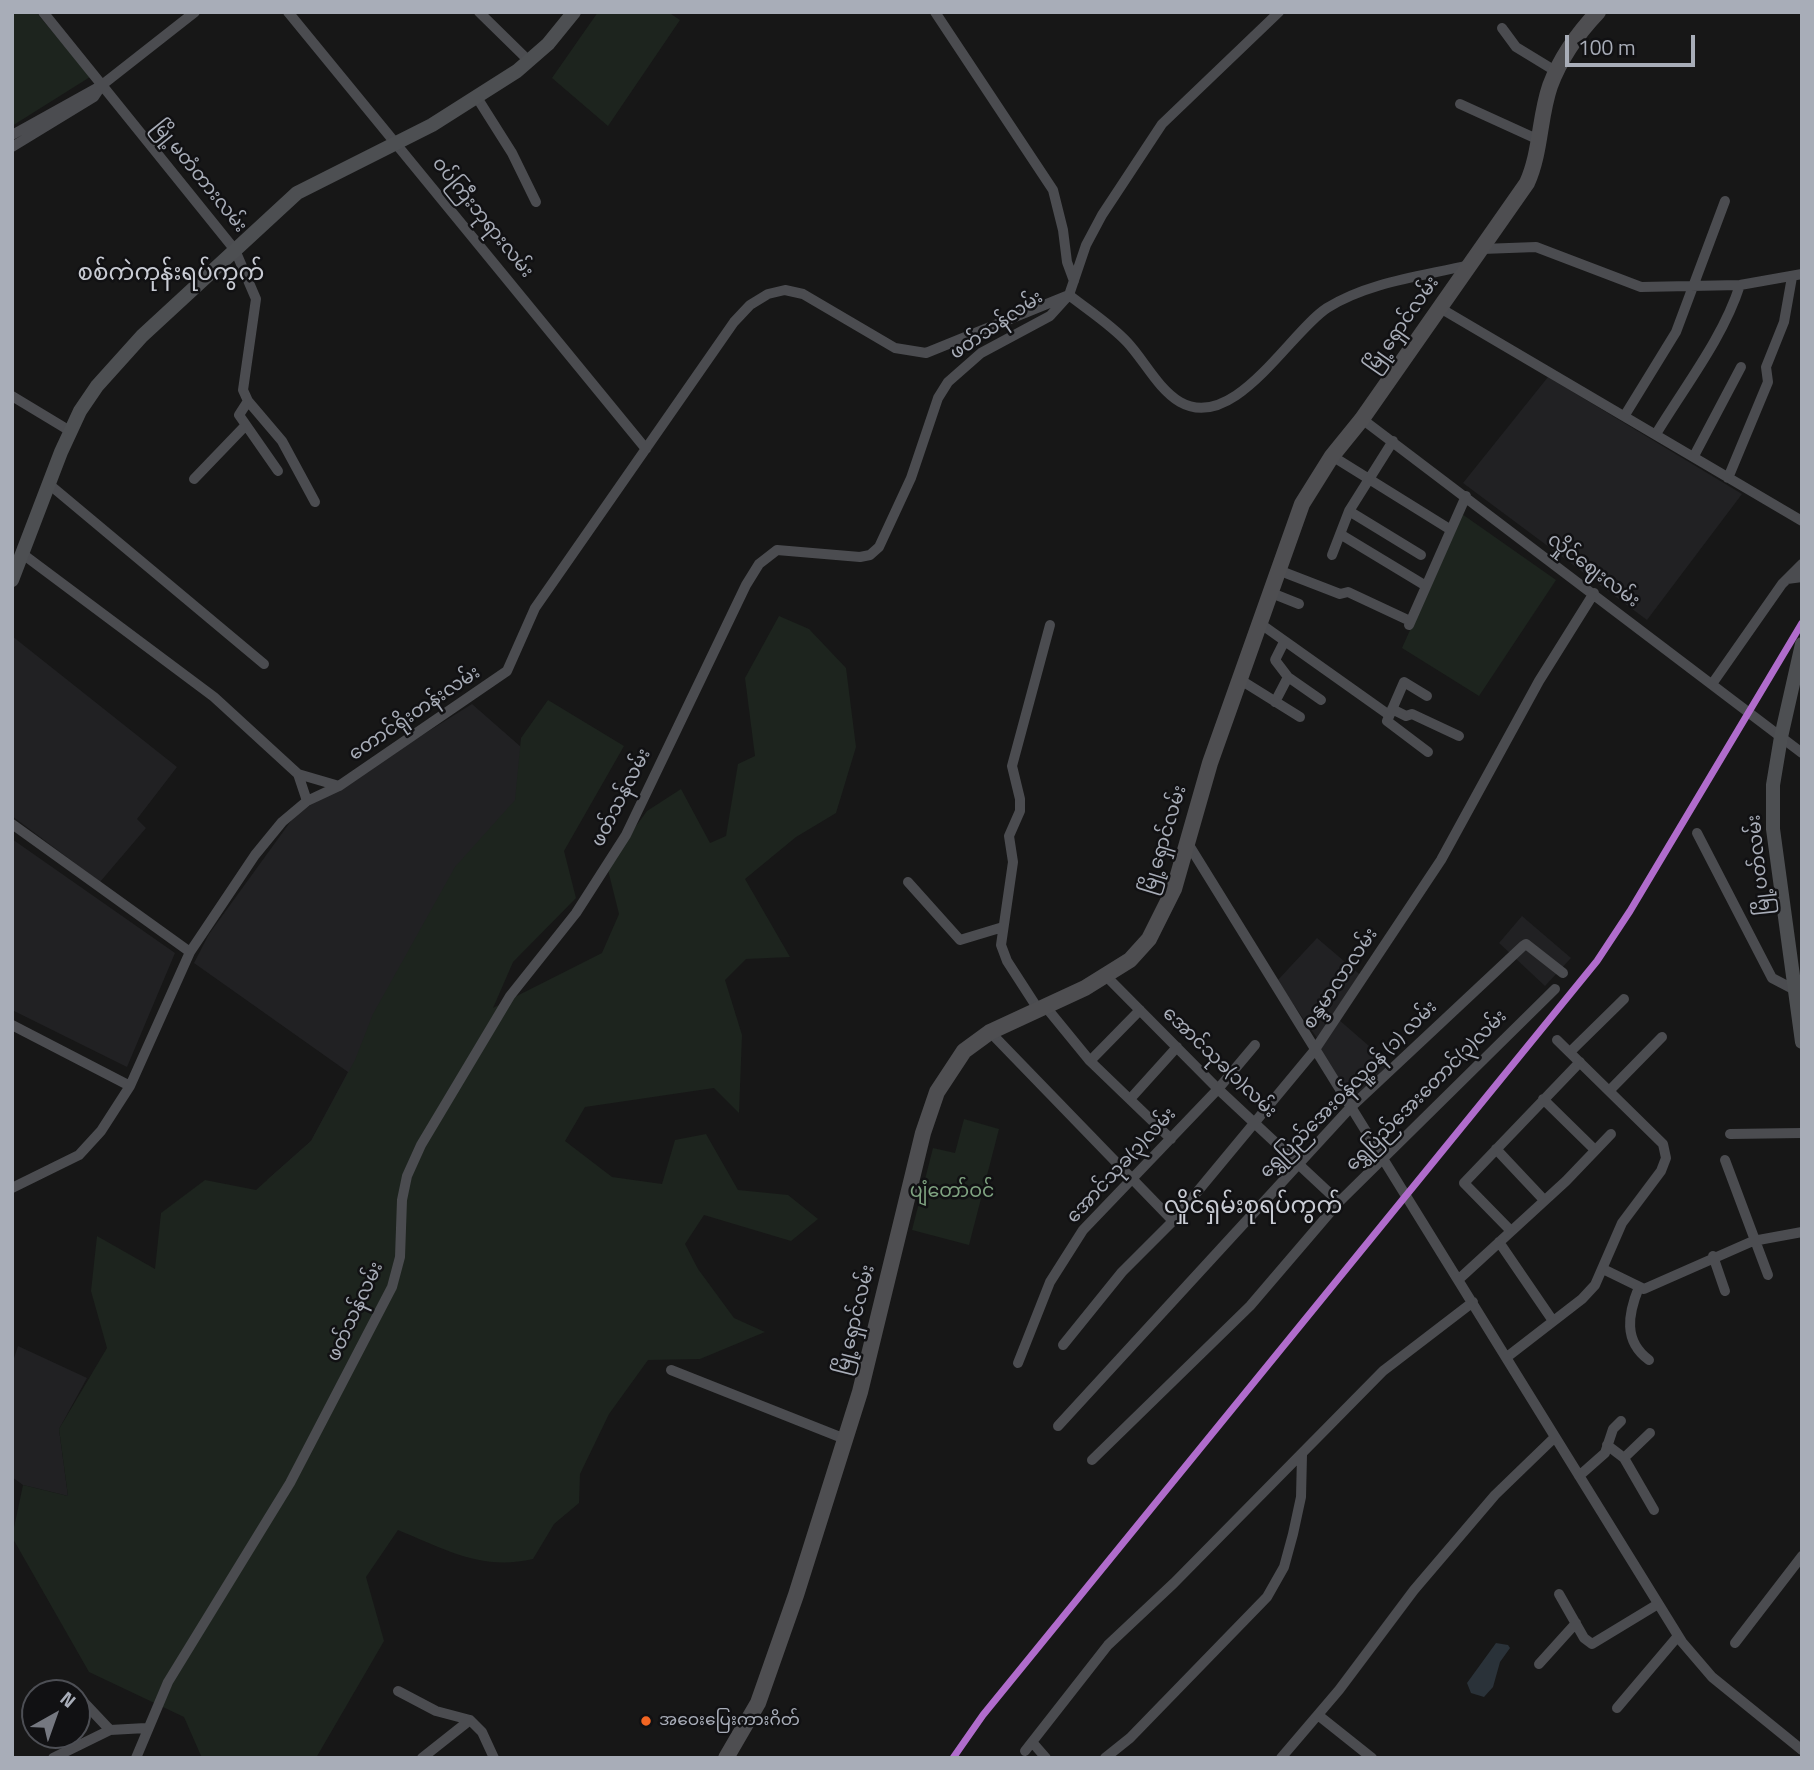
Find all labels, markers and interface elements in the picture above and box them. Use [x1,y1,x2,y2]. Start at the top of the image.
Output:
scale bar [1569,21,1699,65]
text: 100 m [1578,31,1635,63]
street label: မြို့မတံတားလမ်း [147,116,251,238]
street label: ဝပ်ကြီးဘုရားလမ်း [426,153,538,283]
district label: စစ်ကဲကုန်းရပ်ကွက် [78,260,264,288]
street label: မြို့ရှောင်လမ်း [1361,272,1445,378]
street label: ဖတ်သန်လမ်း [946,287,1048,365]
street label: လှိုင်ဈေးလမ်း [1542,529,1644,613]
street label: တောင်ရိုးတန်းလမ်း [345,662,485,766]
street label: ဖတ်သန်လမ်း [588,745,656,851]
street label: မြို့ရှောင်လမ်း [1138,783,1192,897]
street label: မြို့ပတ်လမ်း [1743,814,1777,916]
street label: စန္ဒမာလာလမ်း [1299,924,1383,1034]
street label: ရွှေပြည်အေးဝန်လူ့ဝန် (၁) လမ်း [1256,997,1442,1183]
street label: အောင်သုခ(၁)လမ်း [1157,1003,1281,1123]
street label: ရွှေပြည်အေးတောင်(၃)လမ်း [1342,1006,1512,1176]
street label: အောင်သုခ(၃)လမ်း [1063,1103,1181,1229]
park label: ပျံတော်ဝင် [910,1181,994,1203]
district label: လှိုင်ရှမ်းစုရပ်ကွက် [1164,1193,1342,1221]
street label: ဖတ်သန်လမ်း [323,1259,389,1365]
street label: မြို့ရှောင်လမ်း [831,1263,881,1377]
north arrow [21,1679,91,1749]
text: N [54,1684,83,1714]
place label: အဝေးပြေးကားဂိတ် [659,1711,800,1731]
marker: အဝေးပြေးကားဂိတ် [639,1714,653,1728]

